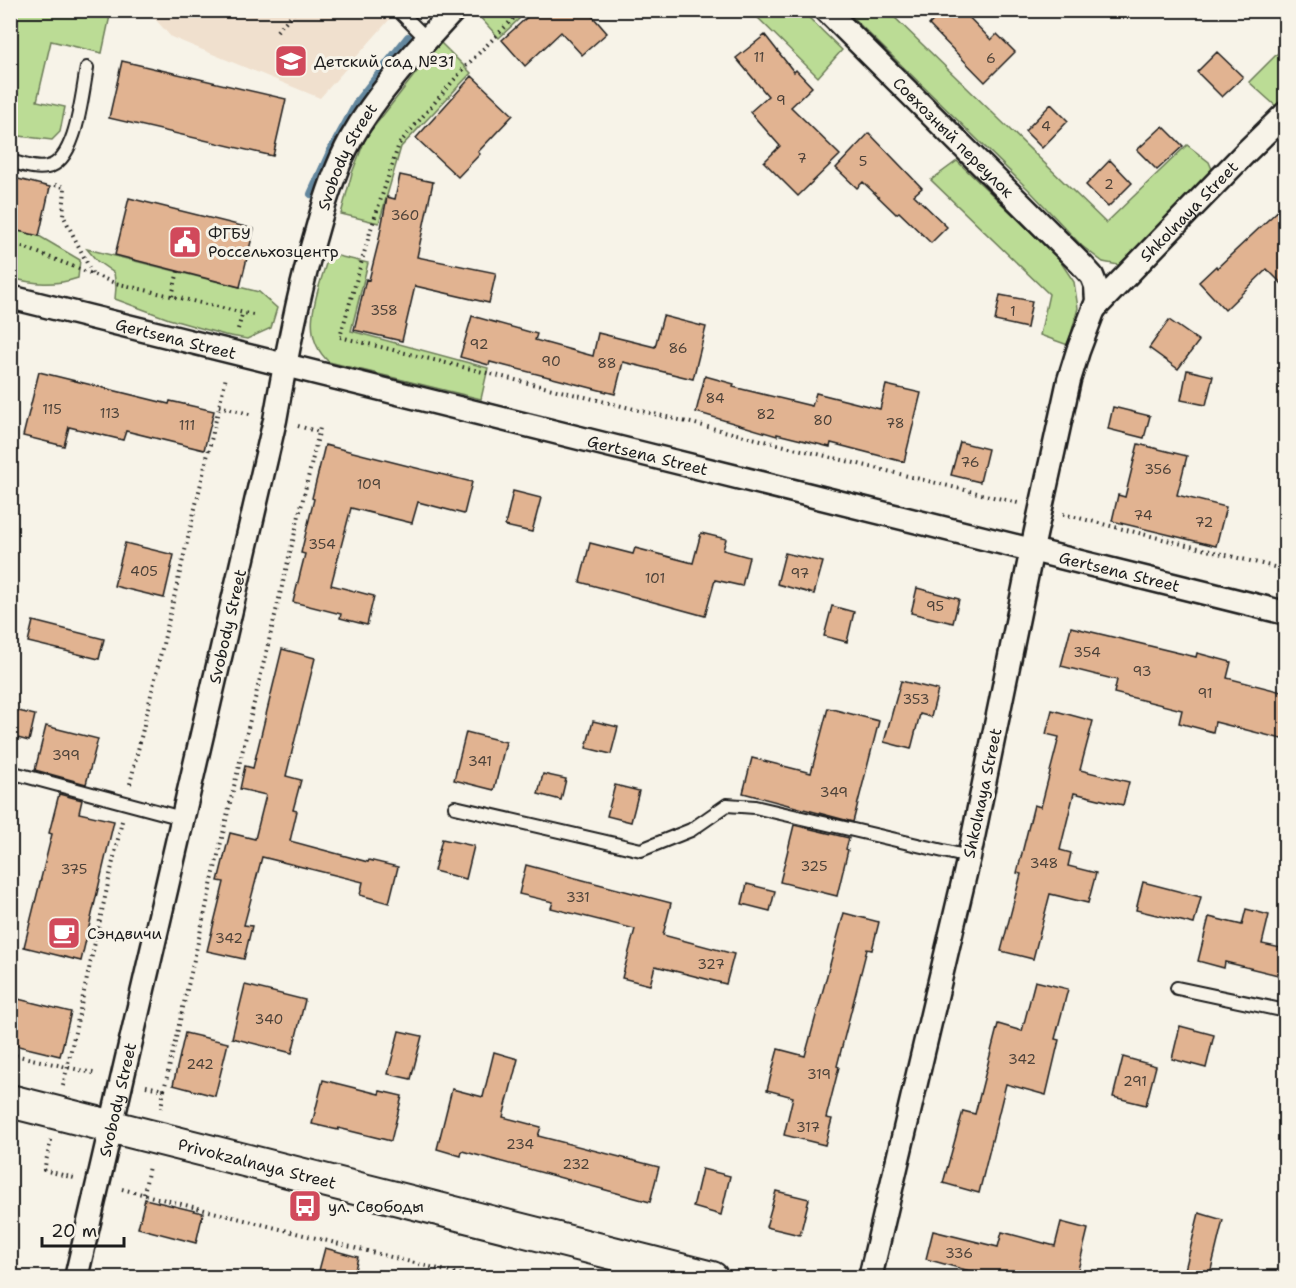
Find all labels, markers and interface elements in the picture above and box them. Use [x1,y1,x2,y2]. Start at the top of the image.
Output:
school or university icon: Детский сад №31 [273,43,309,79]
house number: 11 [753,48,765,66]
house number: 6 [986,49,996,67]
place label: Детский сад №31 [314,51,454,72]
street label: Совхозный переулок [888,73,1019,203]
house number: 9 [776,91,786,109]
street label: Svobody Street [313,99,382,213]
house number: 4 [1041,117,1051,135]
house number: 7 [797,149,807,167]
house number: 5 [859,152,867,170]
street label: Shkolnaya Street [1135,157,1243,267]
house number: 2 [1104,175,1114,193]
house number: 360 [391,206,419,224]
place label: ФГБУ Россельхозцентр [208,223,339,262]
public building icon: ФГБУ Россельхозцентр [167,224,203,260]
house number: 358 [370,301,398,319]
house number: 1 [1010,302,1016,320]
street label: Gertsena Street [113,314,238,364]
house number: 92 [470,335,488,353]
house number: 86 [668,339,688,357]
house number: 90 [541,352,561,370]
house number: 88 [597,354,617,372]
house number: 84 [705,389,725,407]
house number: 115 [42,400,62,418]
house number: 113 [100,404,120,422]
house number: 82 [757,405,775,423]
house number: 80 [813,411,833,429]
house number: 78 [885,414,905,432]
house number: 111 [179,416,195,434]
street label: Gertsena Street [585,430,710,480]
house number: 76 [960,453,980,471]
house number: 356 [1144,460,1172,478]
house number: 109 [357,475,381,493]
house number: 74 [1134,506,1153,524]
house number: 72 [1195,513,1213,531]
house number: 354 [308,535,336,553]
street label: Gertsena Street [1057,547,1182,597]
house number: 405 [130,562,158,580]
house number: 97 [791,564,809,582]
street label: Svobody Street [204,567,251,686]
house number: 101 [645,569,665,587]
house number: 95 [926,597,944,615]
house number: 354 [1073,643,1101,661]
house number: 93 [1133,662,1151,680]
house number: 91 [1197,684,1213,702]
house number: 353 [902,690,930,708]
street label: Shkolnaya Street [958,726,1007,860]
house number: 399 [52,746,80,764]
house number: 341 [468,752,492,770]
house number: 349 [820,783,848,801]
house number: 348 [1030,854,1058,872]
house number: 325 [801,857,827,875]
house number: 375 [61,860,87,878]
house number: 331 [566,888,590,906]
cafe icon: Сэндвичи [46,915,82,951]
place label: Сэндвичи [87,923,162,944]
house number: 342 [215,929,243,947]
house number: 327 [697,955,725,973]
house number: 340 [255,1010,283,1028]
street label: Svobody Street [94,1040,141,1159]
house number: 342 [1008,1050,1036,1068]
house number: 242 [186,1055,214,1073]
house number: 319 [807,1065,831,1083]
house number: 291 [1123,1072,1147,1090]
house number: 317 [796,1118,820,1136]
street label: Privokzalnaya Street [176,1134,338,1194]
house number: 234 [506,1135,534,1153]
house number: 232 [562,1155,590,1173]
bus stop icon: ул. Свободы [287,1188,323,1224]
place label: ул. Свободы [328,1196,424,1217]
scale bar [42,1210,124,1248]
text: 20 m [51,1219,97,1243]
house number: 336 [945,1244,973,1262]

